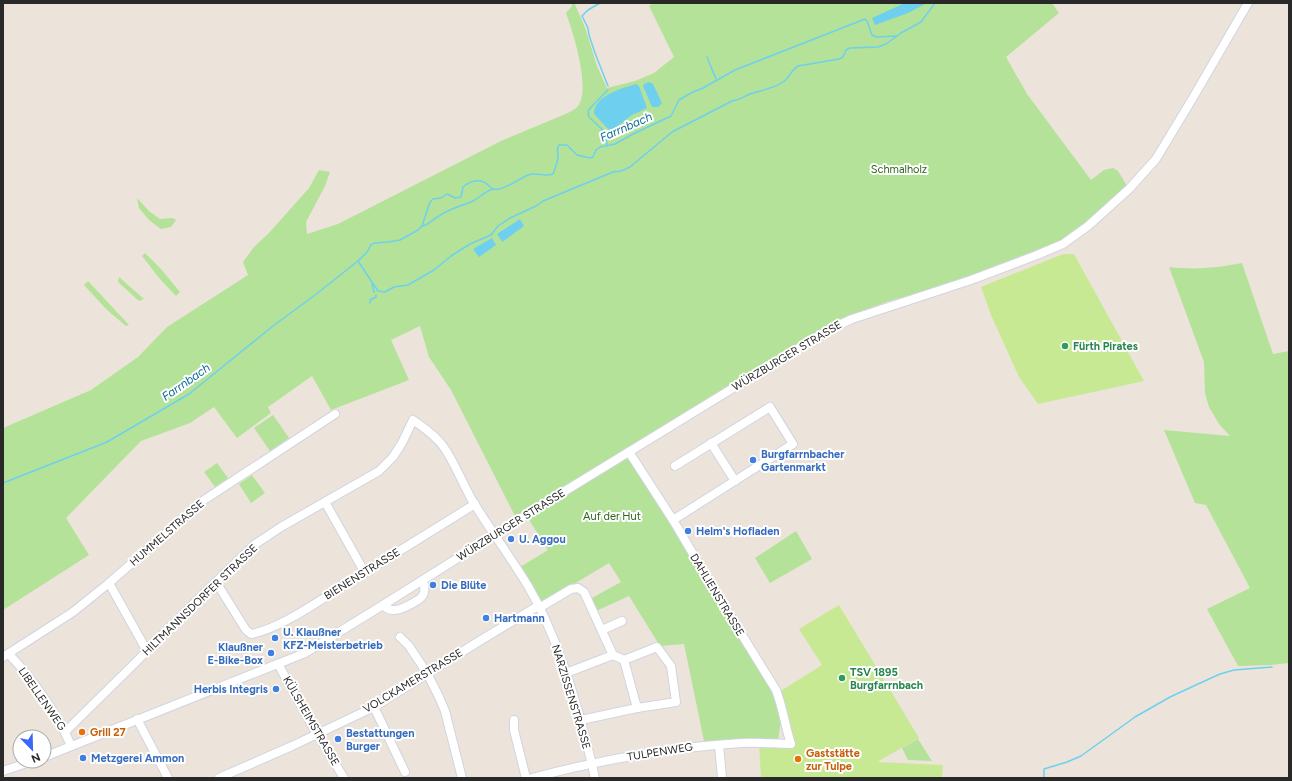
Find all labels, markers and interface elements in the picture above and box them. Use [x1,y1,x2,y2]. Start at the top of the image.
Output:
water label: Farrnbach [598,109,655,145]
park label: Schmalholz [871,163,927,176]
street label: WÜRZBURGER STRASSE [729,317,844,394]
place label: Fürth Pirates [1073,340,1138,353]
marker: Fürth Pirates [1060,341,1070,351]
water label: Farrnbach [159,360,213,404]
place label: Burgfarrnbacher Gartenmarkt [761,448,845,474]
marker: Burgfarrnbacher Gartenmarkt [748,455,758,465]
street label: WÜRZBURGER STRASSE [454,485,568,564]
street label: HUMMELSTRASSE [127,497,207,569]
park label: Auf der Hut [583,510,641,523]
place label: Helm's Hofladen [696,525,780,538]
marker: Helm's Hofladen [683,526,693,536]
place label: U. Aggou [519,533,566,546]
marker: U. Aggou [506,534,516,544]
street label: HILTMANNSDORFER STRASSE [140,541,260,659]
street label: BIENENSTRASSE [322,545,402,603]
street label: DAHLIENSTRASSE [687,551,747,639]
place label: Die Blüte [441,579,486,592]
marker: Die Blüte [428,580,438,590]
place label: Hartmann [494,612,545,625]
marker: Hartmann [481,613,491,623]
place label: U. Klaußner KFZ-Meisterbetrieb [283,626,383,652]
marker: U. Klaußner KFZ-Meisterbetrieb [270,633,280,643]
place label: Klaußner E-Bike-Box [207,641,264,667]
street label: NARZISSENSTRASSE [549,643,593,751]
street label: VOLCKAMERSTRASSE [361,646,465,716]
marker: Klaußner E-Bike-Box [266,648,276,658]
street label: LIBELLENWEG [15,665,69,733]
place label: TSV 1895 Burgfarrnbach [850,666,923,692]
street label: KÜLSHEIMSTRASSE [280,673,343,768]
marker: TSV 1895 Burgfarrnbach [837,673,847,683]
place label: Herbis Integris [194,683,268,696]
marker: Herbis Integris [271,684,281,694]
place label: Grill 27 [90,726,126,739]
marker: Grill 27 [77,727,87,737]
place label: Bestattungen Burger [346,727,414,753]
north arrow [12,729,52,769]
marker: Bestattungen Burger [333,734,343,744]
street label: TULPENWEG [626,740,694,764]
place label: Gaststätte zur Tulpe [806,747,860,773]
text: N [29,750,42,765]
place label: Metzgerei Ammon [91,752,184,765]
marker: Metzgerei Ammon [78,753,88,763]
marker: Gaststätte zur Tulpe [793,754,803,764]

